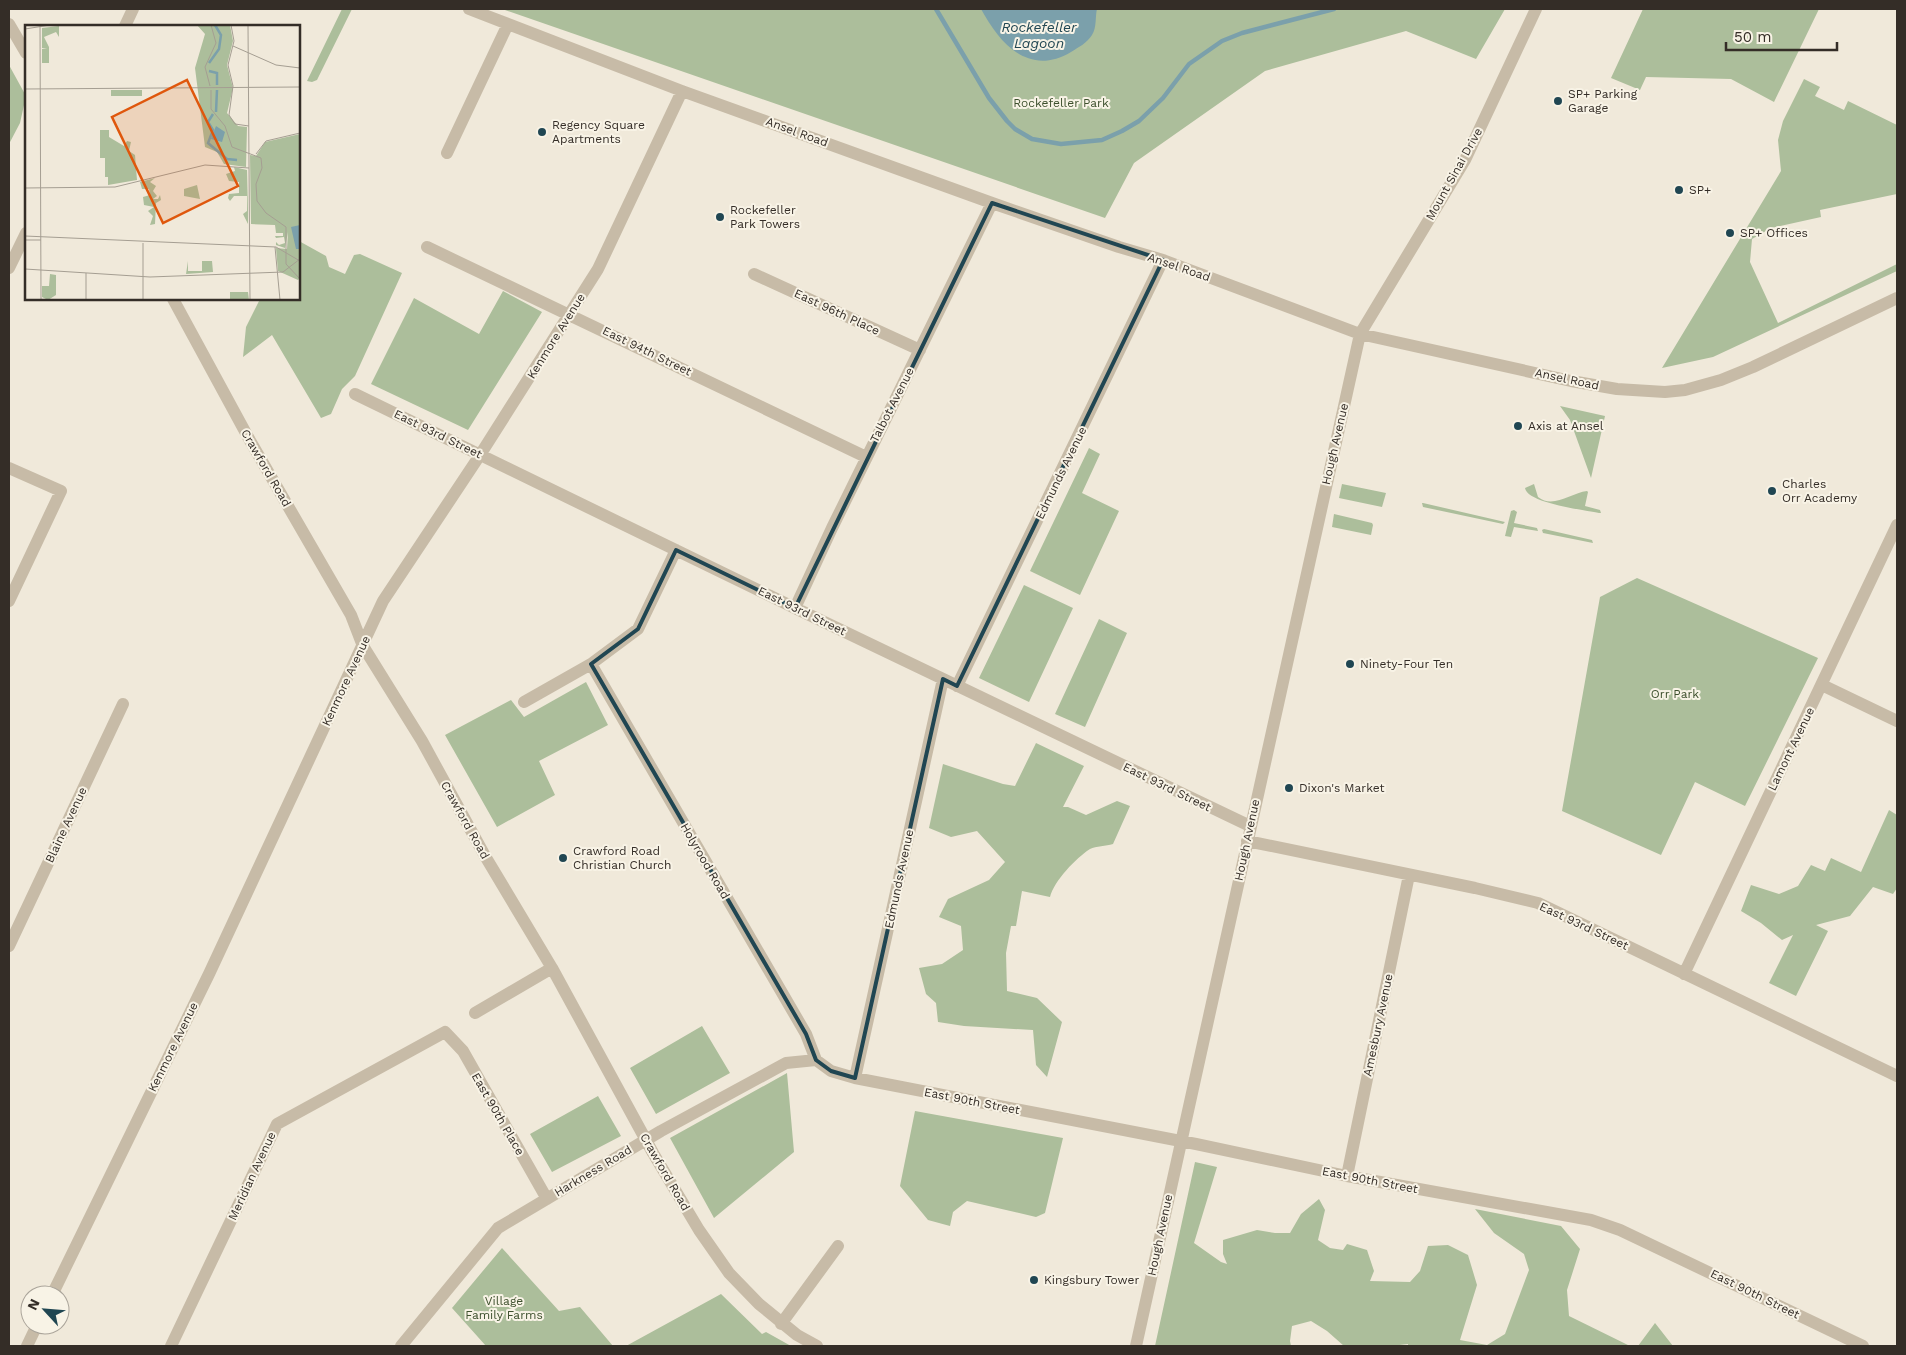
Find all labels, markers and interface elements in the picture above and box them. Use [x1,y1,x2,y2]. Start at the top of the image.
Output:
water label: Rockefeller Lagoon [1002,19,1077,51]
scale bar [1726,20,1837,52]
inset map [25,25,300,300]
text: 50 m [1734,28,1771,46]
place label: SP+ Parking Garage [1568,87,1638,115]
marker: SP+ Parking Garage [1552,95,1564,107]
park label: Rockefeller Park [1013,96,1109,110]
street label: Ansel Road [764,114,830,150]
place label: Regency Square Apartments [552,118,645,146]
street label: Mount Sinai Drive [1423,125,1485,223]
marker: Regency Square Apartments [536,126,548,138]
place label: SP+ [1689,183,1711,197]
marker: SP+ [1673,184,1685,196]
place label: Rockefeller Park Towers [730,203,800,231]
marker: Rockefeller Park Towers [714,211,726,223]
place label: SP+ Offices [1740,226,1808,240]
marker: SP+ Offices [1724,227,1736,239]
street label: Ansel Road [1146,250,1212,284]
street label: East 96th Place [792,286,882,338]
street label: Kenmore Avenue [524,291,588,381]
street label: East 94th Street [600,323,694,379]
street label: Talbot Avenue [867,365,917,445]
street label: Ansel Road [1534,365,1600,393]
street label: Hough Avenue [1319,402,1351,486]
street label: East 93rd Street [392,407,484,461]
place label: Axis at Ansel [1528,419,1604,433]
marker: Axis at Ansel [1512,420,1524,432]
street label: Edmunds Avenue [1033,424,1089,522]
street label: Crawford Road [238,427,294,509]
place label: Charles Orr Academy [1782,477,1858,505]
marker: Charles Orr Academy [1766,485,1778,497]
street label: East 93rd Street [756,584,848,638]
street label: Kenmore Avenue [319,634,373,728]
place label: Ninety-Four Ten [1360,657,1453,671]
marker: Ninety-Four Ten [1344,658,1356,670]
park label: Orr Park [1651,687,1699,701]
street label: Lamont Avenue [1765,705,1817,793]
street label: East 93rd Street [1121,760,1213,814]
street label: Crawford Road [438,779,492,861]
place label: Dixon's Market [1299,781,1385,795]
marker: Dixon's Market [1283,782,1295,794]
street label: Blaine Avenue [42,785,90,865]
street label: Hough Avenue [1232,798,1263,882]
street label: Holyrood Road [678,820,732,902]
street label: Edmunds Avenue [882,828,916,930]
place label: Crawford Road Christian Church [573,844,672,872]
marker: Crawford Road Christian Church [557,852,569,864]
street label: East 93rd Street [1537,899,1631,953]
street label: Amesbury Avenue [1360,972,1396,1078]
street label: Kenmore Avenue [145,1000,201,1094]
street label: East 90th Place [469,1070,527,1158]
street label: East 90th Street [923,1085,1021,1117]
street label: Meridian Avenue [225,1129,279,1223]
street label: Crawford Road [637,1131,693,1213]
street label: Harkness Road [552,1142,634,1200]
street label: East 90th Street [1321,1164,1419,1196]
street label: Hough Avenue [1145,1193,1176,1277]
street label: East 90th Street [1708,1266,1802,1322]
place label: Kingsbury Tower [1044,1273,1139,1287]
marker: Kingsbury Tower [1028,1274,1040,1286]
north arrow [20,1285,70,1335]
park label: Village Family Farms [465,1294,543,1322]
text: N [24,1296,43,1312]

